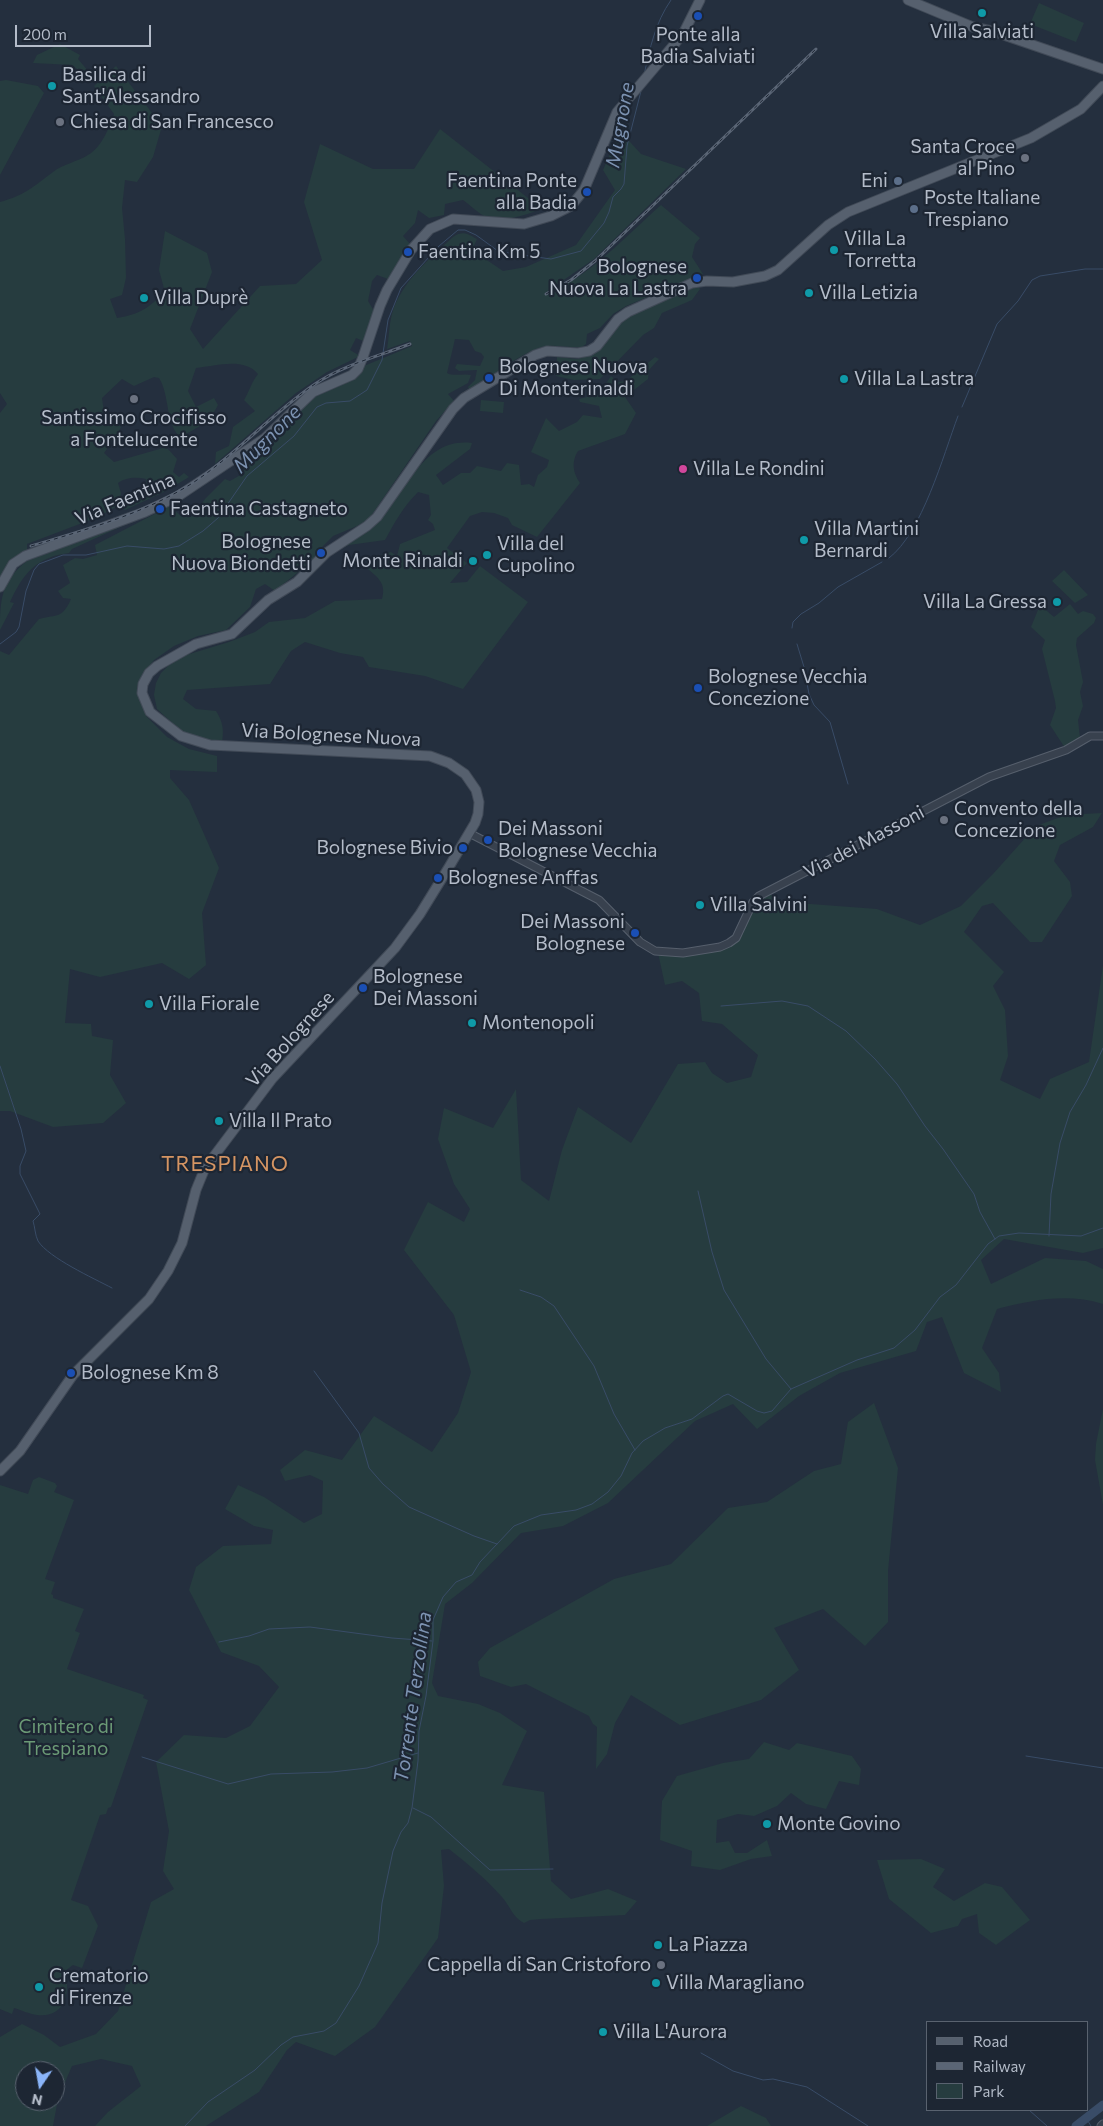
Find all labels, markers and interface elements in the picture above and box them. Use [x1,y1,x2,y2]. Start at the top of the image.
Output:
marker: Villa Salviati [976,7,988,19]
marker: Ponte alla Badia Salviati [692,10,704,22]
scale bar [18,15,154,47]
place label: Villa Salviati [930,21,1034,43]
place label: Ponte alla Badia Salviati [641,24,755,68]
text: 200 m [23,25,67,43]
place label: Basilica di Sant'Alessandro [62,64,200,108]
marker: Basilica di Sant'Alessandro [46,80,58,92]
water label: Mugnone [601,80,639,170]
place label: Chiesa di San Francesco [70,111,274,133]
marker: Chiesa di San Francesco [54,116,66,128]
place label: Santa Croce al Pino [911,136,1015,180]
marker: Santa Croce al Pino [1019,152,1031,164]
place label: Faentina Ponte alla Badia [447,170,577,214]
place label: Eni [861,170,888,192]
marker: Eni [892,175,904,187]
marker: Faentina Ponte alla Badia [581,186,593,198]
place label: Poste Italiane Trespiano [924,187,1040,231]
marker: Poste Italiane Trespiano [908,203,920,215]
place label: Villa La Torretta [844,228,916,272]
place label: Faentina Km 5 [418,241,540,263]
marker: Villa La Torretta [828,244,840,256]
marker: Faentina Km 5 [402,246,414,258]
place label: Bolognese Nuova La Lastra [549,256,687,300]
marker: Bolognese Nuova La Lastra [691,272,703,284]
place label: Villa Letizia [819,282,918,304]
place label: Villa Duprè [154,287,248,309]
marker: Villa Letizia [803,287,815,299]
marker: Villa Duprè [138,292,150,304]
place label: Bolognese Nuova Di Monterinaldi [499,356,648,400]
place label: Villa La Lastra [854,368,974,390]
marker: Bolognese Nuova Di Monterinaldi [483,372,495,384]
marker: Villa La Lastra [838,373,850,385]
marker: Santissimo Crocifisso a Fontelucente [128,393,140,405]
water label: Mugnone [228,400,306,478]
place label: Santissimo Crocifisso a Fontelucente [41,407,227,451]
place label: Villa Le Rondini [693,458,825,480]
marker: Villa Le Rondini [677,463,689,475]
street label: Via Faentina [72,468,178,530]
place label: Faentina Castagneto [170,498,348,520]
marker: Faentina Castagneto [154,503,166,515]
place label: Villa Martini Bernardi [814,518,919,562]
place label: Bolognese Nuova Biondetti [171,531,311,575]
place label: Villa del Cupolino [497,533,575,577]
marker: Villa Martini Bernardi [798,534,810,546]
marker: Bolognese Nuova Biondetti [315,547,327,559]
marker: Villa del Cupolino [481,549,493,561]
place label: Monte Rinaldi [342,550,463,572]
marker: Monte Rinaldi [467,555,479,567]
place label: Villa La Gressa [923,591,1047,613]
marker: Villa La Gressa [1051,596,1063,608]
place label: Bolognese Vecchia Concezione [708,666,868,710]
marker: Bolognese Vecchia Concezione [692,682,704,694]
street label: Via Bolognese Nuova [240,719,422,751]
place label: Convento della Concezione [954,798,1083,842]
street label: Via dei Massoni [800,801,928,883]
marker: Convento della Concezione [938,814,950,826]
place label: Dei Massoni Bolognese Vecchia [498,818,658,862]
marker: Dei Massoni Bolognese Vecchia [482,834,494,846]
place label: Bolognese Bivio [317,837,453,859]
marker: Bolognese Bivio [457,842,469,854]
place label: Bolognese Anffas [448,867,598,889]
marker: Bolognese Anffas [432,872,444,884]
place label: Villa Salvini [710,894,807,916]
marker: Villa Salvini [694,899,706,911]
place label: Dei Massoni Bolognese [520,911,625,955]
marker: Dei Massoni Bolognese [629,927,641,939]
place label: Bolognese Dei Massoni [373,966,478,1010]
marker: Bolognese Dei Massoni [357,982,369,994]
street label: Via Bolognese [241,986,339,1092]
place label: Villa Fiorale [159,993,259,1015]
marker: Villa Fiorale [143,998,155,1010]
place label: Montenopoli [482,1012,595,1034]
marker: Montenopoli [466,1017,478,1029]
place label: Villa Il Prato [229,1110,332,1132]
marker: Villa Il Prato [213,1115,225,1127]
district label: TRESPIANO [160,1151,290,1177]
place label: Bolognese Km 8 [81,1362,219,1384]
marker: Bolognese Km 8 [65,1367,77,1379]
water label: Torrente Terzollina [389,1610,437,1784]
park label: Cimitero di Trespiano [18,1716,114,1760]
place label: Monte Govino [777,1813,901,1835]
marker: Monte Govino [761,1818,773,1830]
place label: La Piazza [668,1934,748,1956]
marker: La Piazza [652,1939,664,1951]
place label: Cappella di San Cristoforo [427,1954,651,1976]
marker: Cappella di San Cristoforo [655,1959,667,1971]
place label: Crematorio di Firenze [49,1965,149,2009]
place label: Villa Maragliano [666,1972,805,1994]
marker: Villa Maragliano [650,1977,662,1989]
marker: Crematorio di Firenze [33,1981,45,1993]
place label: Villa L'Aurora [613,2021,727,2043]
legend [926,2021,1088,2111]
marker: Villa L'Aurora [597,2026,609,2038]
text: Road [973,2032,1008,2050]
text: Railway [973,2057,1026,2075]
north arrow [15,2061,65,2111]
text: Park [973,2082,1004,2100]
text: N [30,2091,44,2110]

